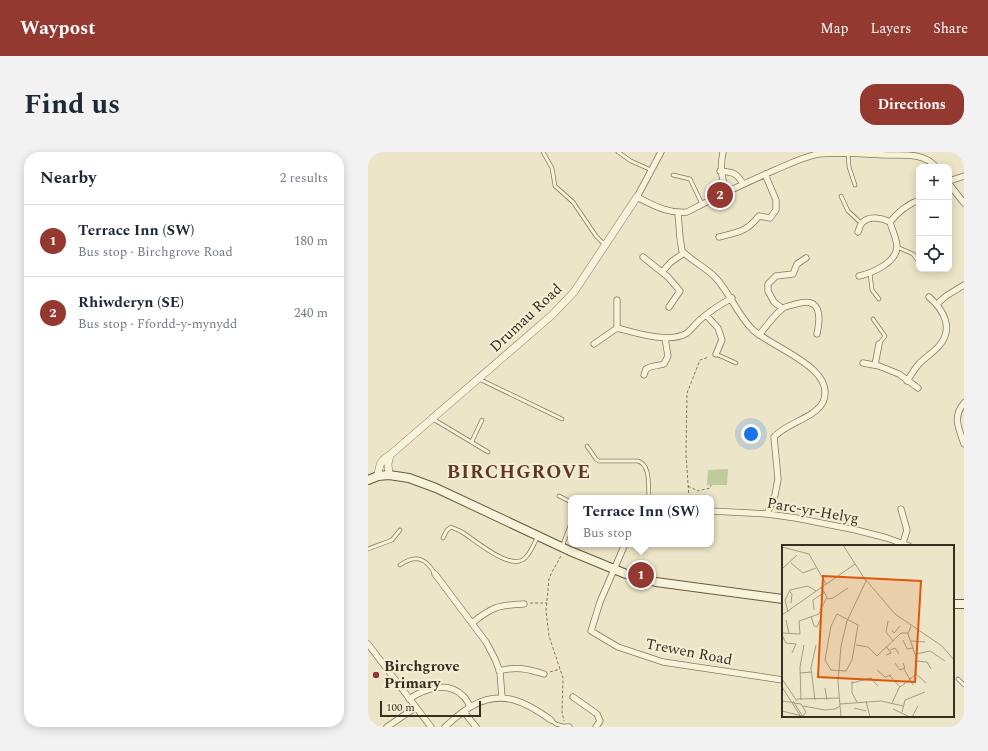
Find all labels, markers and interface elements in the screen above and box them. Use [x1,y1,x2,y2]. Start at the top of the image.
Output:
text: Waypost [20,14,96,43]
text: Map [820,18,849,39]
text: Layers [871,18,911,39]
text: Share [933,18,968,39]
text: Find us [24,83,120,126]
button: Directions [860,84,964,125]
map controls [916,164,952,272]
button: + [916,164,952,200]
text: Nearby [40,165,96,191]
text: 2 results [280,168,328,188]
pin: 2 [707,180,733,210]
button: − [916,200,952,236]
text: Terrace Inn (SW) [78,219,194,242]
text: 1 [49,231,57,251]
text: 180 m [294,231,328,251]
button: locate [916,236,952,272]
text: Bus stop · Birchgrove Road [78,242,233,262]
street label: Drumau Road [484,278,568,358]
text: Rhiwderyn (SE) [78,291,184,314]
text: 2 [49,303,57,323]
text: 240 m [294,303,328,323]
text: Bus stop · Ffordd-y-mynydd [78,314,237,334]
your location [741,424,761,444]
district label: BIRCHGROVE [447,458,591,487]
street label: Parc-yr-Helyg [765,492,861,530]
popup [568,495,714,547]
text: Terrace Inn (SW) [583,500,699,523]
text: Bus stop [583,523,632,543]
inset map [782,545,954,717]
pin: 1 [628,560,654,590]
street label: Trewen Road [644,632,734,672]
place label: Birchgrove Primary [384,655,460,695]
marker: Birchgrove Primary [371,670,381,680]
scale bar [380,699,481,718]
text: 100 m [386,699,415,716]

